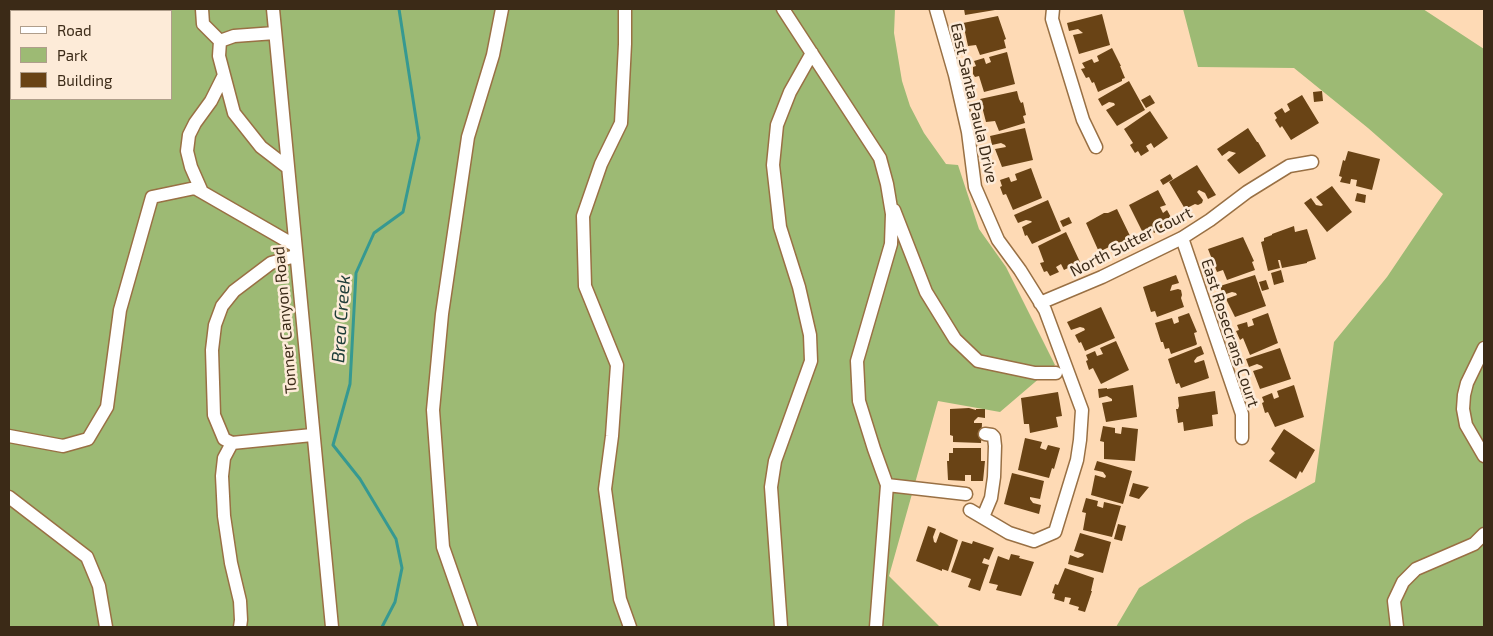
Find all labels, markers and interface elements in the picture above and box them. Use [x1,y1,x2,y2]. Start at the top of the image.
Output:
legend [10,10,172,100]
text: Road [57,21,92,39]
street label: East Santa Paula Drive [946,21,1002,185]
text: Park [57,46,88,64]
text: Building [57,71,112,89]
street label: North Sutter Court [1067,203,1195,281]
street label: Tonner Canyon Road [269,245,301,395]
street label: East Rosecrans Court [1197,256,1263,410]
water label: Brea Creek [327,274,355,364]

